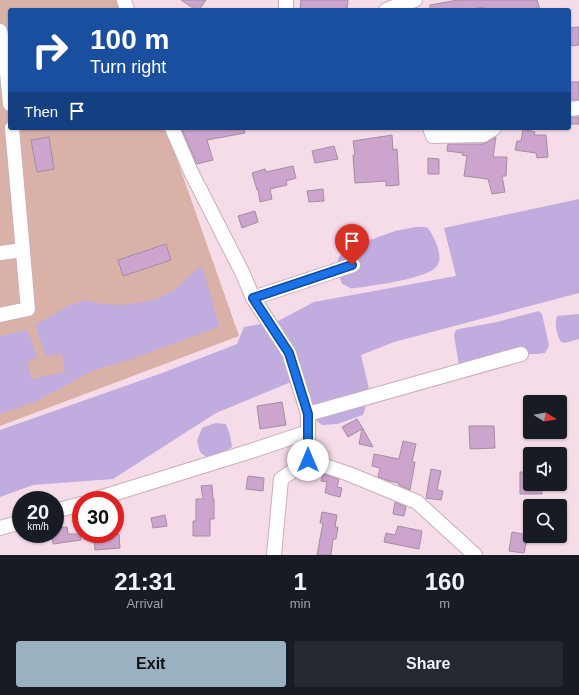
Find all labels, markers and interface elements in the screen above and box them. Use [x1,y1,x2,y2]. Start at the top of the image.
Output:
icon: right [24,24,76,76]
text: 100 m [90,24,169,55]
text: Turn right [90,57,166,77]
icon: arrive [66,100,88,122]
text: Then [24,103,58,120]
pin [335,224,369,265]
icon: arrive [341,230,363,252]
north arrow [523,395,567,439]
map controls [523,395,567,543]
position arrow [287,439,329,481]
button: sound [523,447,567,491]
speed limit sign: 30 [72,491,124,543]
button: search [523,499,567,543]
text: 20 [27,501,49,523]
text: km/h [27,521,49,532]
text: 21:31 [114,568,176,595]
text: 1 [293,568,307,595]
text: 160 [425,568,465,595]
text: Arrival [126,596,163,611]
text: min [290,596,311,611]
text: m [439,596,450,611]
button: Exit [16,641,286,687]
button: Share [294,641,563,687]

